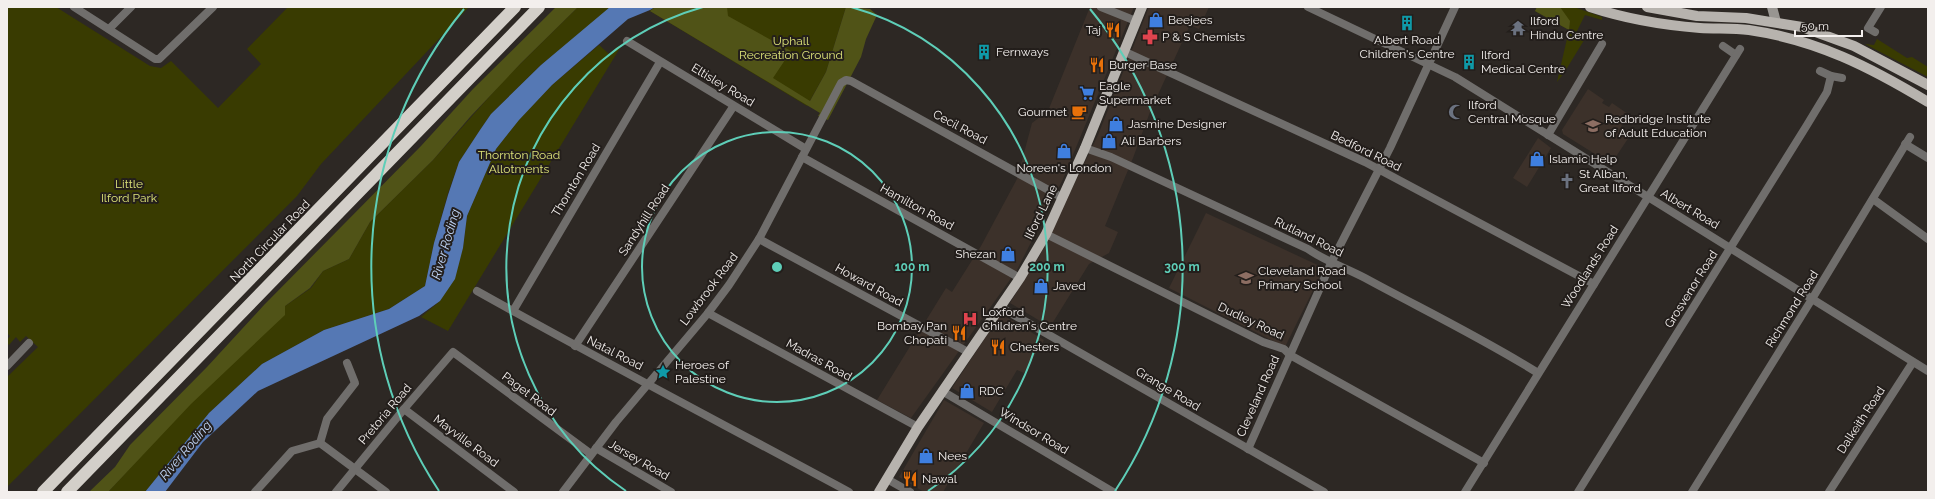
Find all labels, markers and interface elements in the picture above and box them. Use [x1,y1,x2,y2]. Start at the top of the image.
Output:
shop icon: Beejees [1147,11,1165,29]
scale bar [1795,12,1862,38]
place label: Beejees [1168,13,1213,27]
building icon: Albert Road Children's Centre [1398,14,1416,32]
place label: Ilford Hindu Centre [1530,14,1603,42]
temple icon: Ilford Hindu Centre [1509,19,1527,37]
text: 50 m [1801,19,1829,33]
restaurant icon: Taj [1104,21,1122,39]
place label: Taj [1086,23,1101,37]
pharmacy icon: P & S Chemists [1141,28,1159,46]
place label: P & S Chemists [1162,30,1245,44]
place label: Albert Road Children's Centre [1360,33,1454,61]
park label: Uphall Recreation Ground [739,34,843,62]
building icon: Fernways [975,43,993,61]
place label: Fernways [996,45,1049,59]
place label: Ilford Medical Centre [1481,48,1565,76]
building icon: Ilford Medical Centre [1460,53,1478,71]
restaurant icon: Burger Base [1088,56,1106,74]
place label: Burger Base [1109,58,1177,72]
street label: Eltisley Road [689,61,757,109]
place label: Eagle Supermarket [1099,79,1171,107]
supermarket icon: Eagle Supermarket [1078,84,1096,102]
place label: Ilford Central Mosque [1468,98,1556,126]
cafe icon: Gourmet [1070,103,1088,121]
mosque icon: Ilford Central Mosque [1447,103,1465,121]
place label: Gourmet [1018,105,1067,119]
street label: Cecil Road [931,107,989,147]
place label: Redbridge Institute of Adult Education [1605,112,1711,140]
shop icon: Jasmine Designer [1107,115,1125,133]
place label: Jasmine Designer [1128,117,1227,131]
school or university icon: Redbridge Institute of Adult Education [1584,117,1602,135]
street label: Bedford Road [1328,128,1404,174]
shop icon: Ali Barbers [1100,132,1118,150]
place label: Ali Barbers [1121,134,1181,148]
street label: Thornton Road [549,141,603,219]
shop icon: Noreen's London [1055,142,1073,160]
park label: Thornton Road Allotments [478,148,560,176]
shop icon: Islamic Help [1528,150,1546,168]
place label: Islamic Help [1549,152,1617,166]
place label: Noreen's London [1016,161,1112,175]
place label: St Alban, Great Ilford [1579,167,1641,195]
church icon: St Alban, Great Ilford [1558,172,1576,190]
park label: Little Ilford Park [101,177,158,205]
street label: Hamilton Road [878,181,956,233]
street label: Sandyhill Road [616,182,672,258]
street label: Ilford Lane [1022,182,1060,242]
street label: Albert Road [1658,186,1722,232]
street label: North Circular Road [227,197,313,285]
water label: River Roding [428,207,463,281]
street label: Rutland Road [1272,214,1346,260]
street label: Woodlands Road [1559,223,1621,311]
shop icon: Shezan [999,245,1017,263]
place label: Shezan [955,247,996,261]
street label: Grosvenor Road [1662,248,1720,330]
street label: Lowbrook Road [677,250,741,328]
centre of rings [770,260,784,274]
text: 100 m [895,260,929,274]
text: 200 m [1029,260,1065,274]
text: 300 m [1164,260,1200,274]
street label: Howard Road [833,261,905,309]
place label: Cleveland Road Primary School [1258,264,1346,292]
street label: Richmond Road [1763,268,1821,350]
school or university icon: Cleveland Road Primary School [1237,269,1255,287]
shop icon: Javed [1032,277,1050,295]
place label: Javed [1053,279,1086,293]
street label: Dudley Road [1216,300,1286,342]
place label: Loxford Children's Centre [982,305,1077,333]
hospital icon: Loxford Children's Centre [961,310,979,328]
place label: Bombay Pan Chopati [877,319,947,347]
restaurant icon: Bombay Pan Chopati [950,324,968,342]
street label: Natal Road [585,333,645,373]
street label: Madras Road [784,336,854,384]
restaurant icon: Chesters [989,338,1007,356]
place label: Chesters [1010,340,1059,354]
street label: Cleveland Road [1234,353,1282,439]
place label: Heroes of Palestine [675,358,730,386]
place icon: Heroes of Palestine [654,363,672,381]
street label: Grange Road [1133,364,1203,414]
street label: Paget Road [499,369,559,419]
street label: Pretoria Road [356,381,414,447]
shop icon: RDC [958,382,976,400]
place label: RDC [979,384,1004,398]
street label: Dalkeith Road [1834,384,1888,456]
street label: Windsor Road [997,405,1071,457]
street label: Mayville Road [431,412,501,470]
water label: River Roding [156,418,215,483]
street label: Jersey Road [606,437,672,483]
shop icon: Nees [917,447,935,465]
place label: Nees [938,449,967,463]
restaurant icon: Nawal [901,470,919,488]
place label: Nawal [922,472,958,486]

